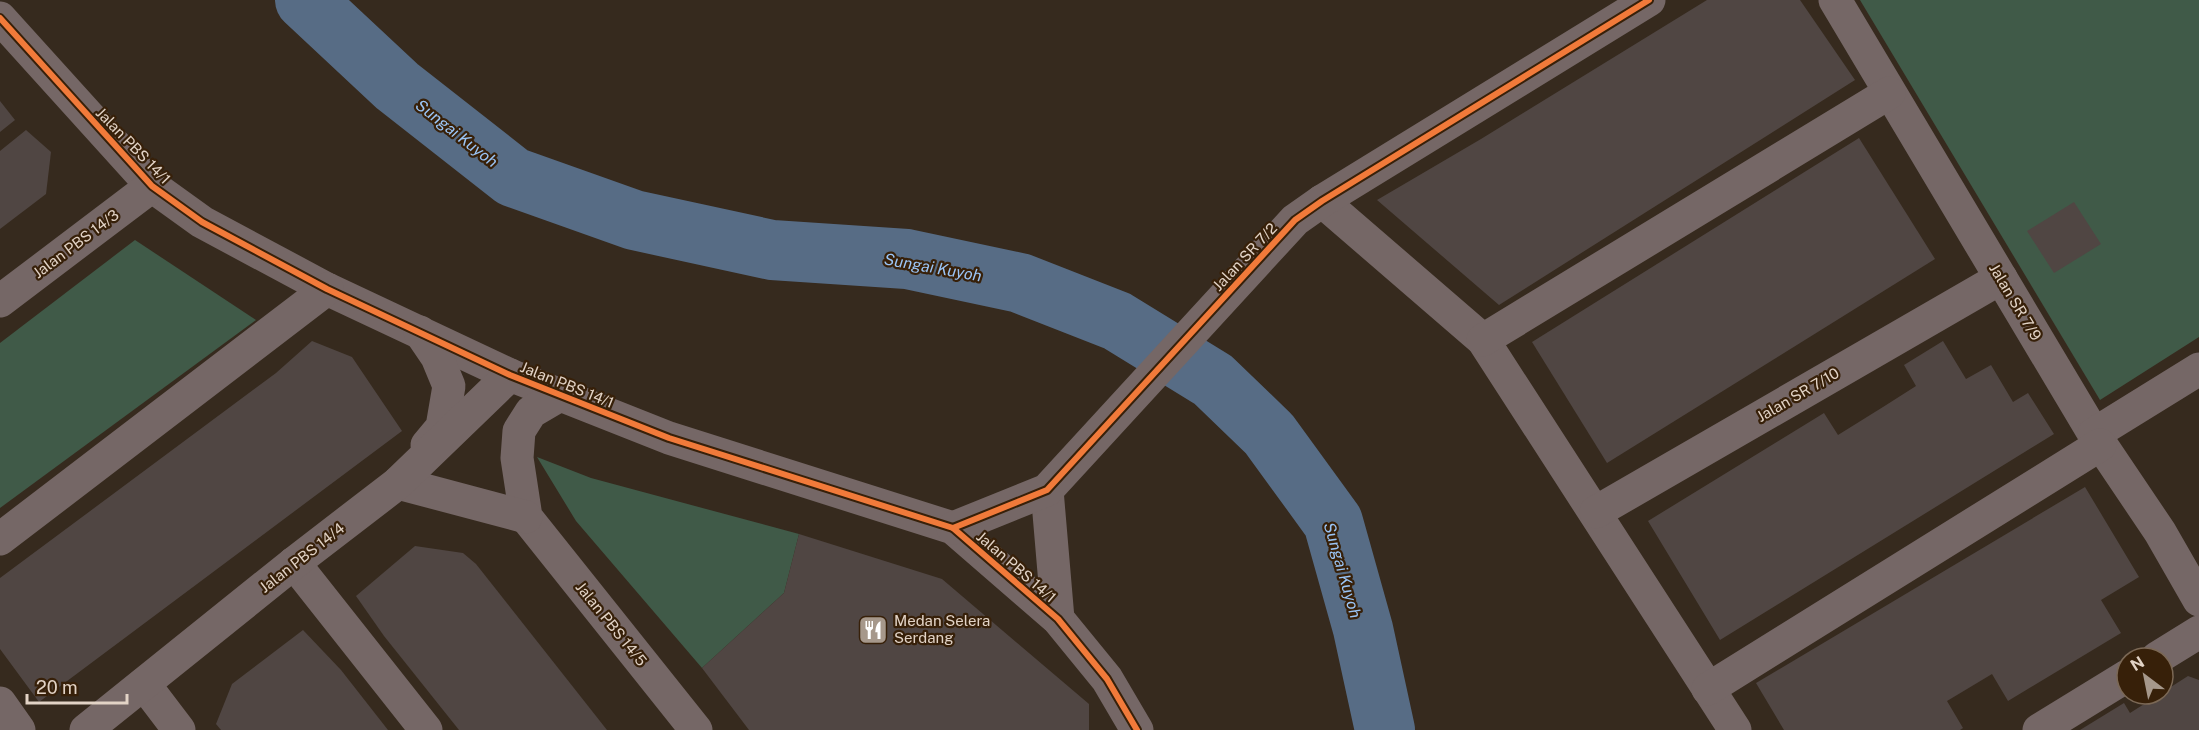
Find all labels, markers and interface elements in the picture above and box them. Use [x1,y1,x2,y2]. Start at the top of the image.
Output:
water label: Sungai Kuyoh [412,95,501,171]
street label: Jalan PBS 14/1 [93,104,174,187]
street label: Jalan PBS 14/3 [30,206,122,281]
street label: Jalan SR 7/2 [1209,219,1280,294]
water label: Sungai Kuyoh [883,250,983,285]
street label: Jalan SR 7/9 [1986,260,2045,343]
street label: Jalan PBS 14/1 [518,358,616,411]
street label: Jalan SR 7/10 [1753,364,1842,425]
street label: Jalan PBS 14/4 [256,519,347,596]
water label: Sungai Kuyoh [1320,520,1365,620]
street label: Jalan PBS 14/1 [973,528,1059,606]
street label: Jalan PBS 14/5 [572,578,650,669]
place label: Medan Selera Serdang [894,612,990,646]
restaurant icon: Medan Selera Serdang [857,614,889,646]
north arrow [2115,646,2175,706]
text: N [2127,652,2148,675]
scale bar [27,667,128,705]
text: 20 m [36,677,78,698]

